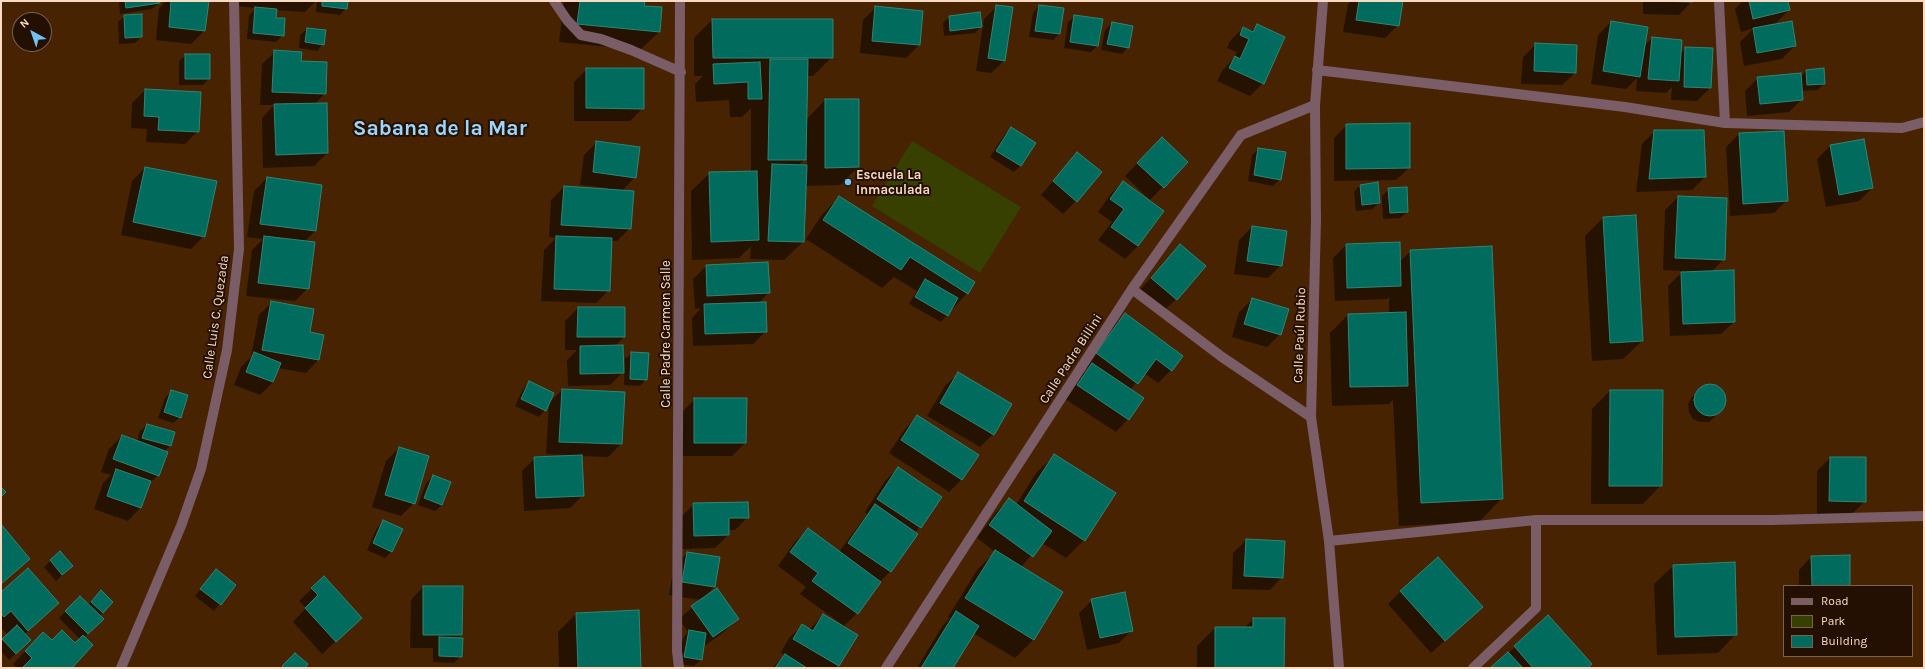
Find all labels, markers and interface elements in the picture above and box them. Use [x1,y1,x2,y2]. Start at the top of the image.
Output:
north arrow [12,12,52,52]
text: N [17,16,32,31]
district label: Sabana de la Mar [353,116,527,142]
place label: Escuela La Inmaculada [856,167,930,198]
marker: Escuela La Inmaculada [843,177,853,187]
street label: Calle Luis C. Quezada [200,254,232,380]
street label: Calle Padre Carmen Salle [658,260,674,408]
street label: Calle Paúl Rubio [1291,287,1309,383]
street label: Calle Padre Billini [1036,311,1106,407]
legend [1783,585,1913,657]
text: Road [1821,594,1849,608]
text: Park [1821,614,1845,628]
text: Building [1821,634,1867,648]

